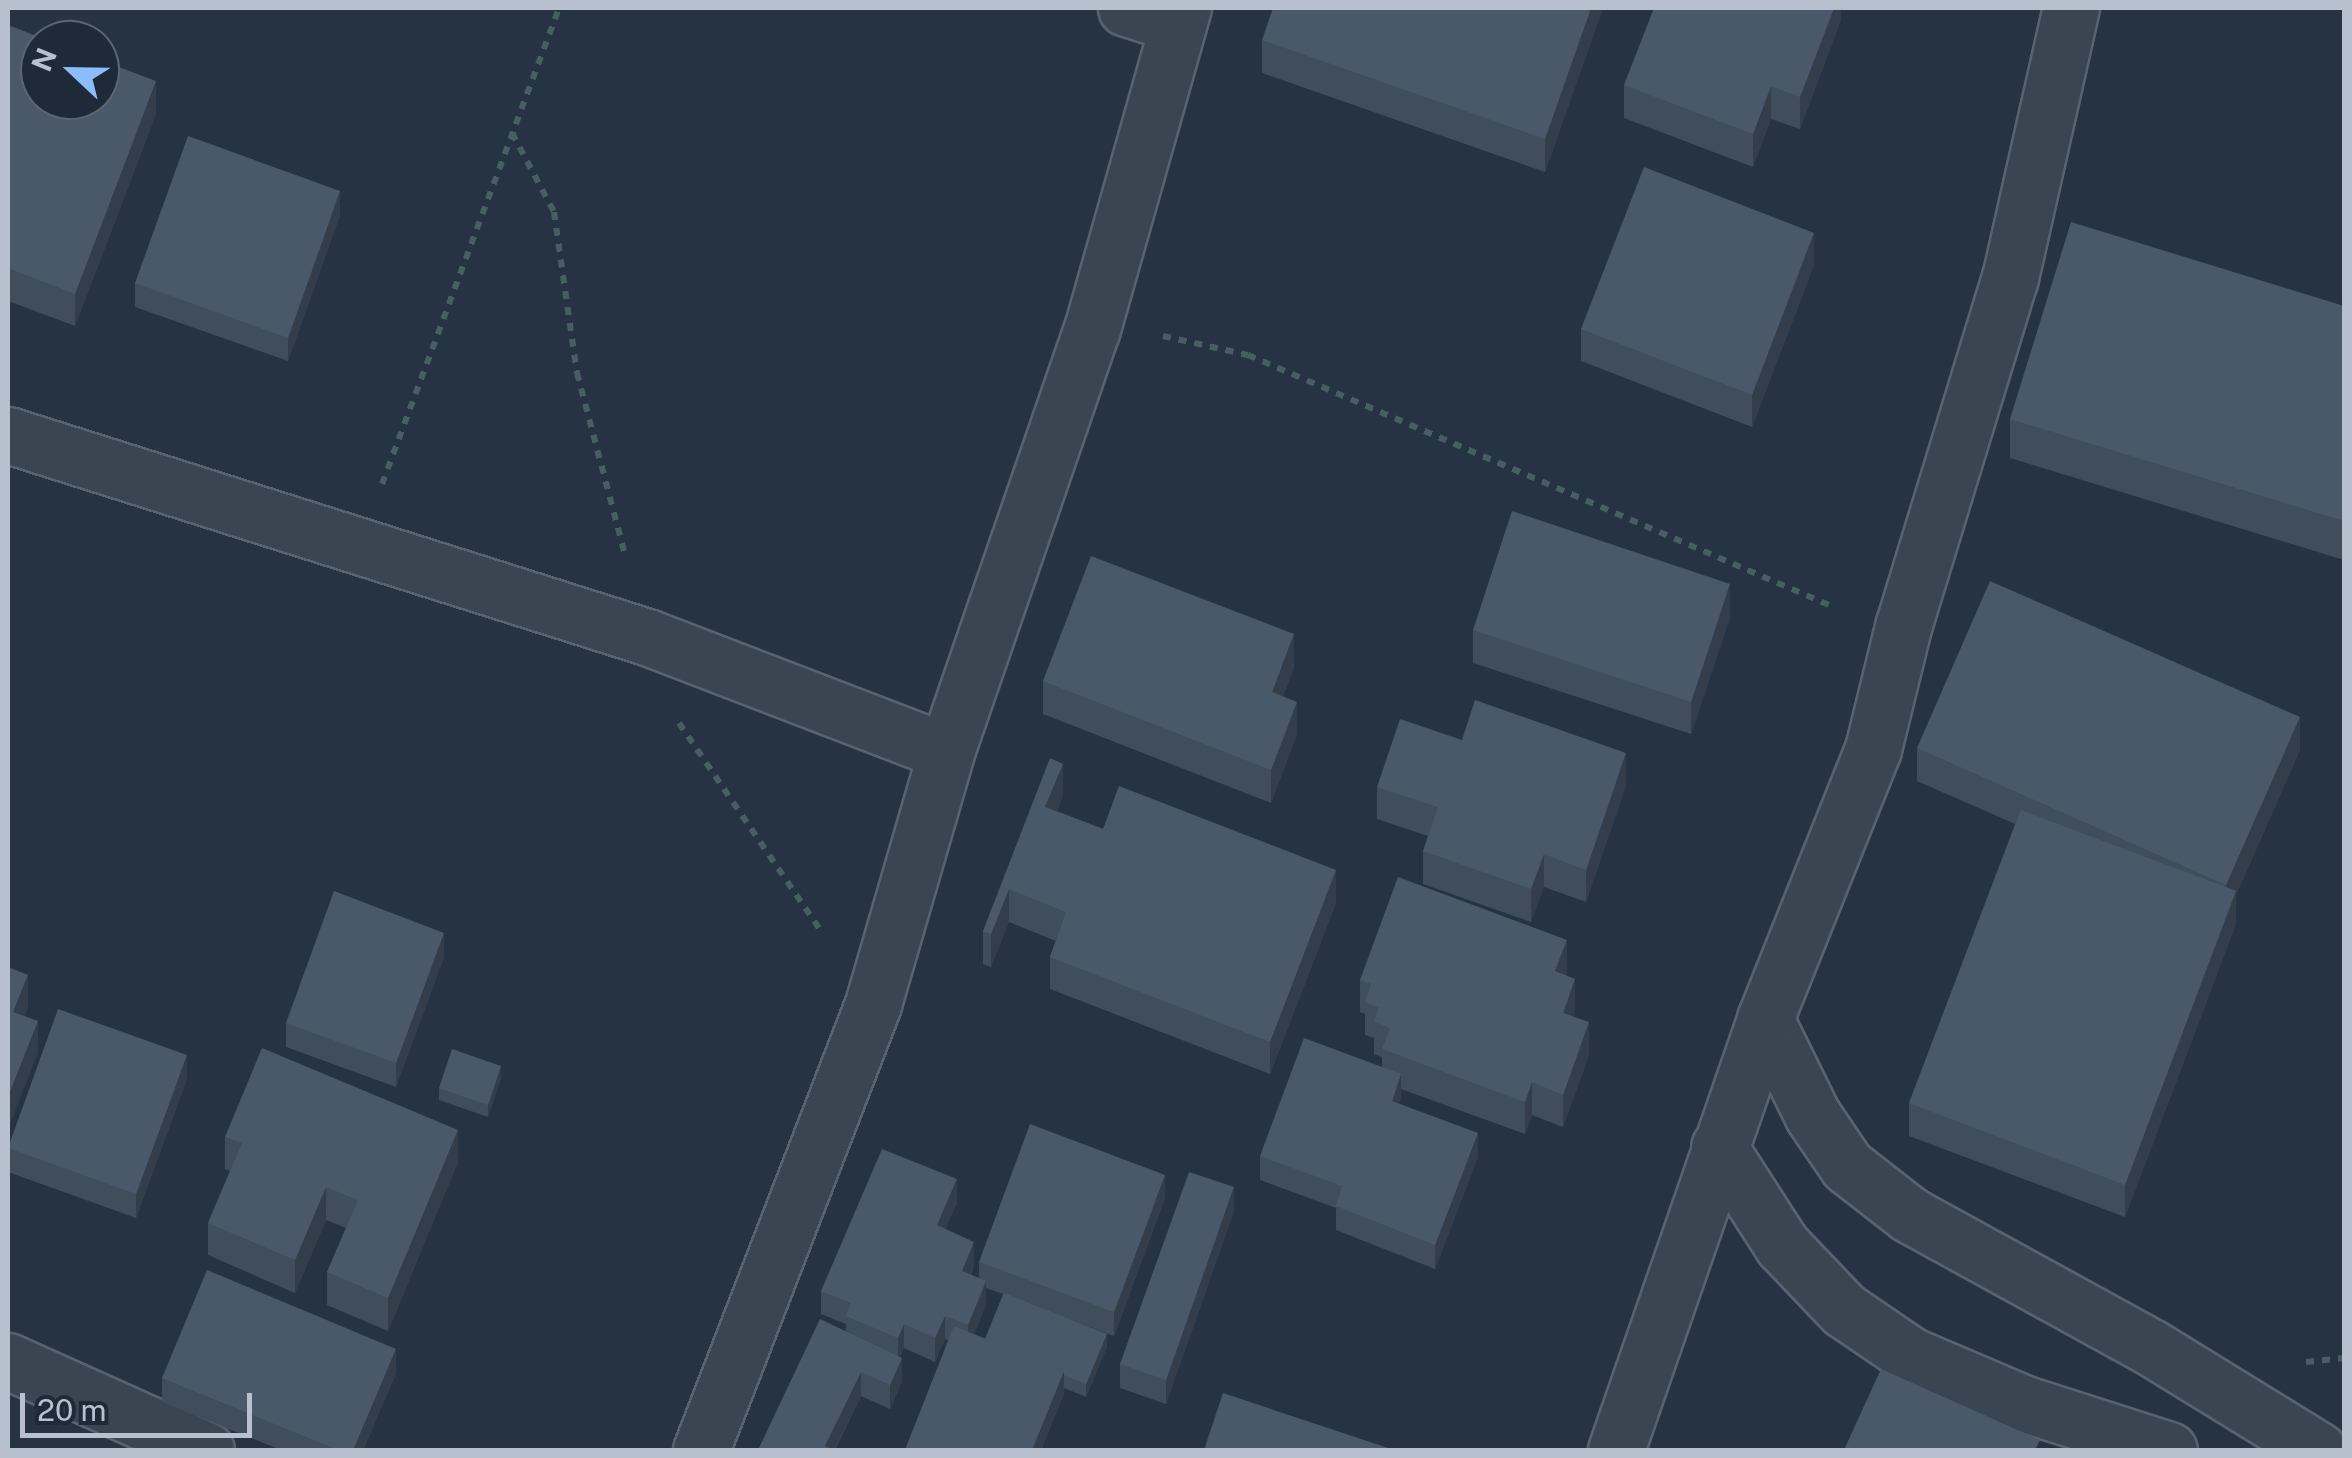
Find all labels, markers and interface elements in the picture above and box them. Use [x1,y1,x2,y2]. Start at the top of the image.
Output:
north arrow [20,20,120,120]
text: N [24,43,63,76]
scale bar [25,1373,258,1435]
text: 20 m [37,1392,106,1428]

